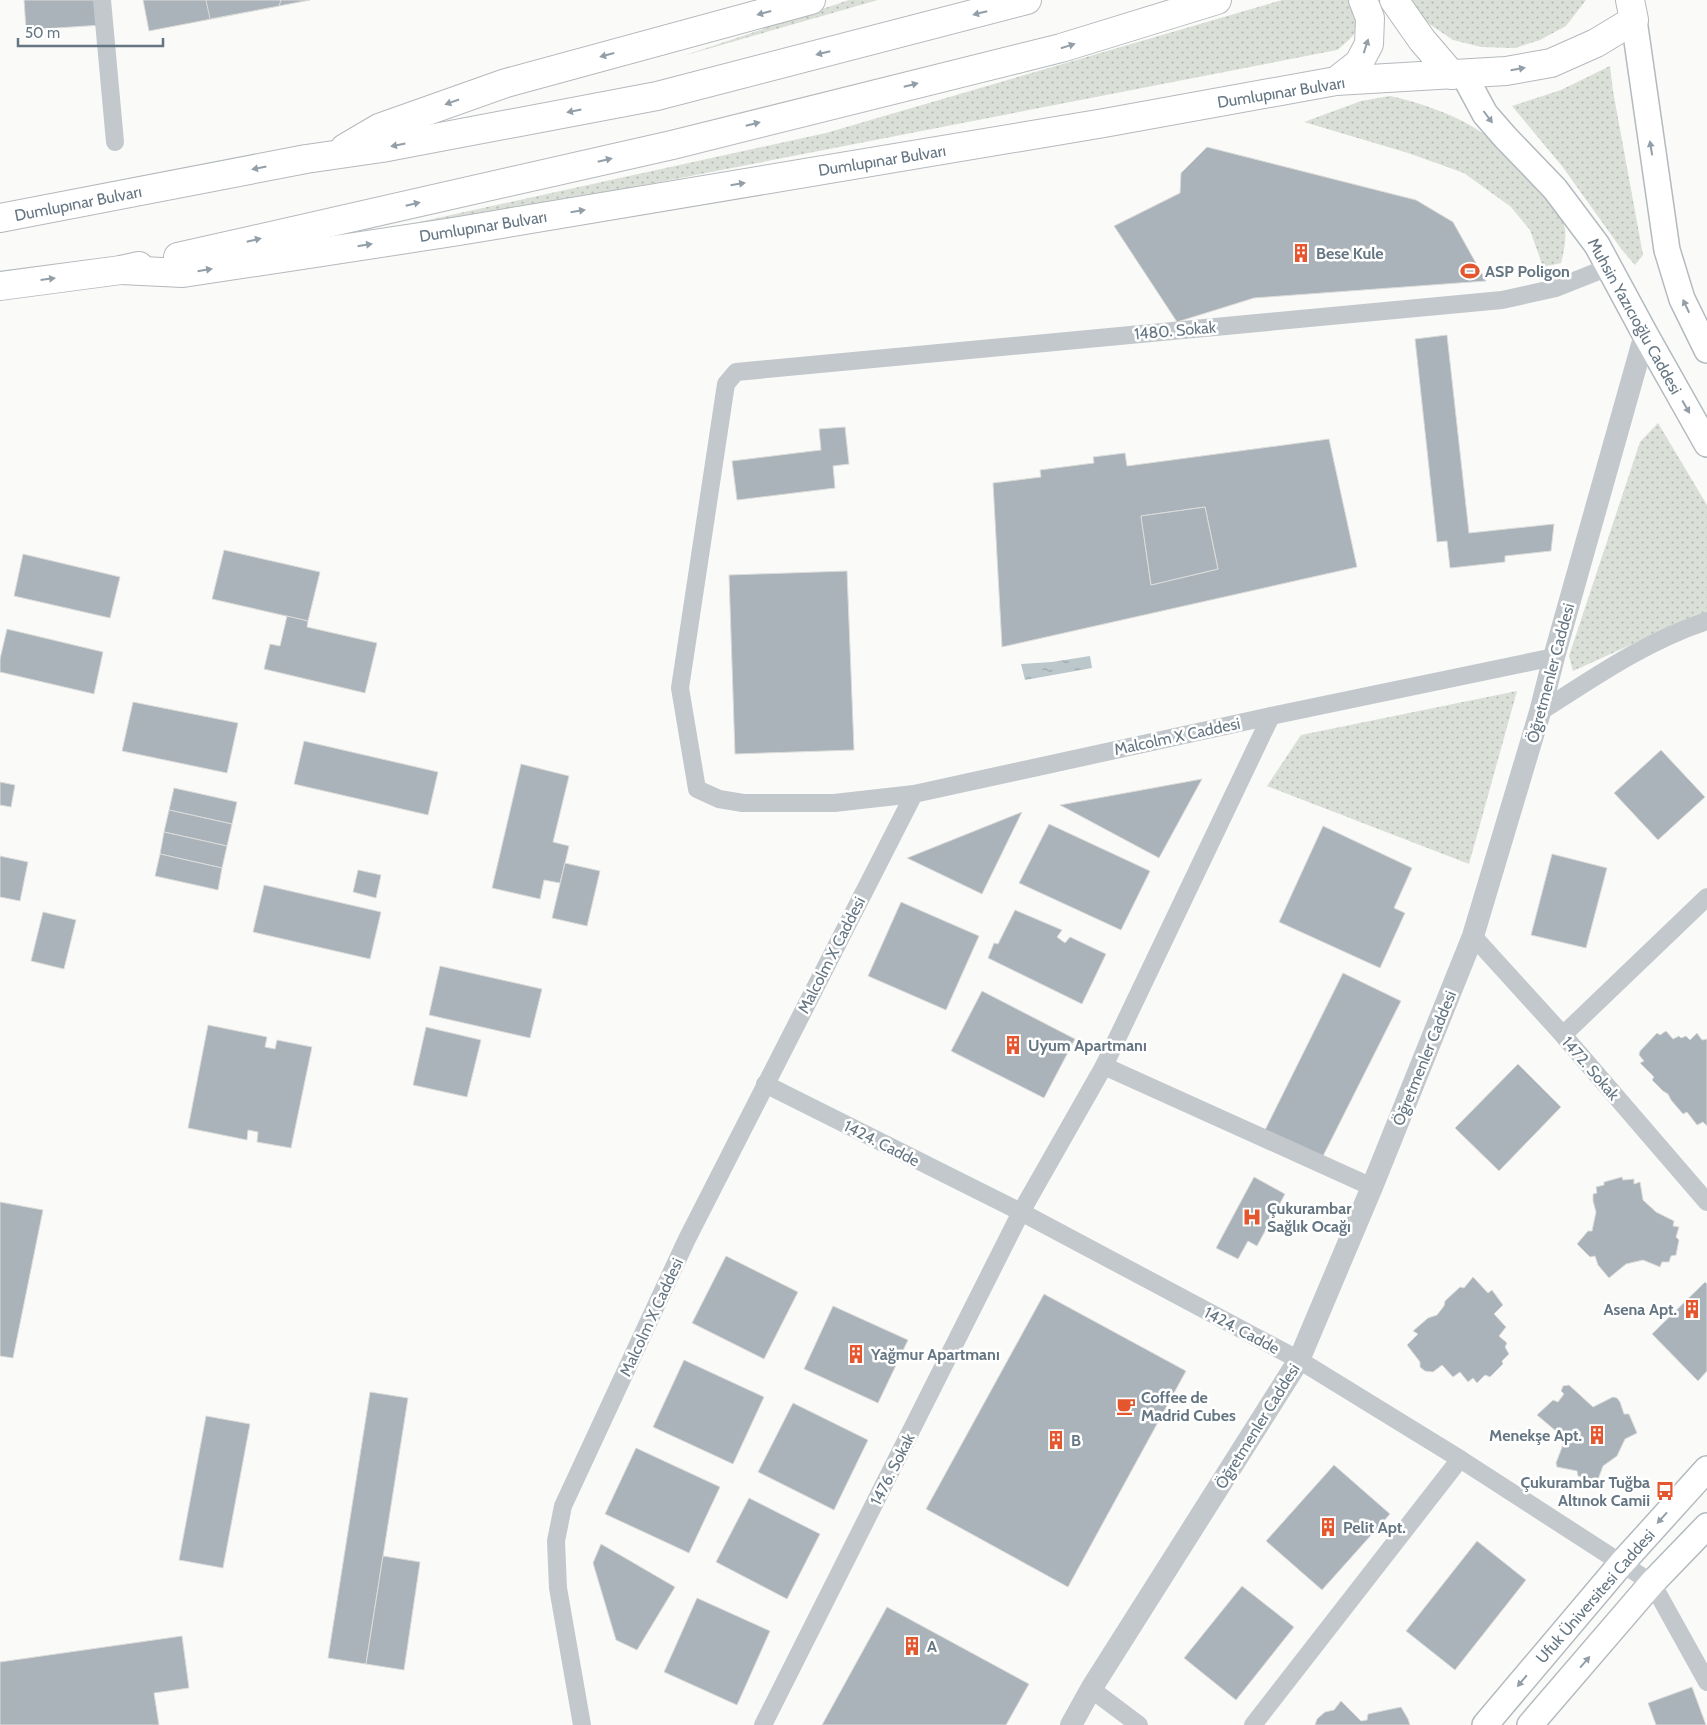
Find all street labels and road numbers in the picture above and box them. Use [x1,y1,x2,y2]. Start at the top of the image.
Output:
street label: Dumlupınar Bulvarı [1216,73,1346,112]
street label: Dumlupınar Bulvarı [817,141,947,180]
street label: Dumlupınar Bulvarı [13,182,143,225]
street label: Dumlupınar Bulvarı [418,207,548,246]
street label: Muhsin Yazıcıoğlu Caddesi [1584,235,1685,398]
street label: 1480. Sokak [1133,317,1218,344]
street label: Öğretmenler Caddesi [1523,601,1578,745]
street label: Malcolm X Caddesi [1112,714,1242,759]
street label: Malcolm X Caddesi [794,894,869,1017]
street label: Öğretmenler Caddesi [1389,988,1460,1128]
street label: 1472. Sokak [1558,1033,1624,1105]
street label: 1424. Cadde [841,1116,923,1171]
street label: Malcolm X Caddesi [616,1255,687,1379]
street label: 1424. Cadde [1201,1303,1283,1358]
street label: Öğretmenler Caddesi [1211,1360,1304,1492]
street label: 1476. Sokak [866,1429,919,1508]
street label: Ufuk Üniversitesi Caddesi [1532,1525,1659,1667]

